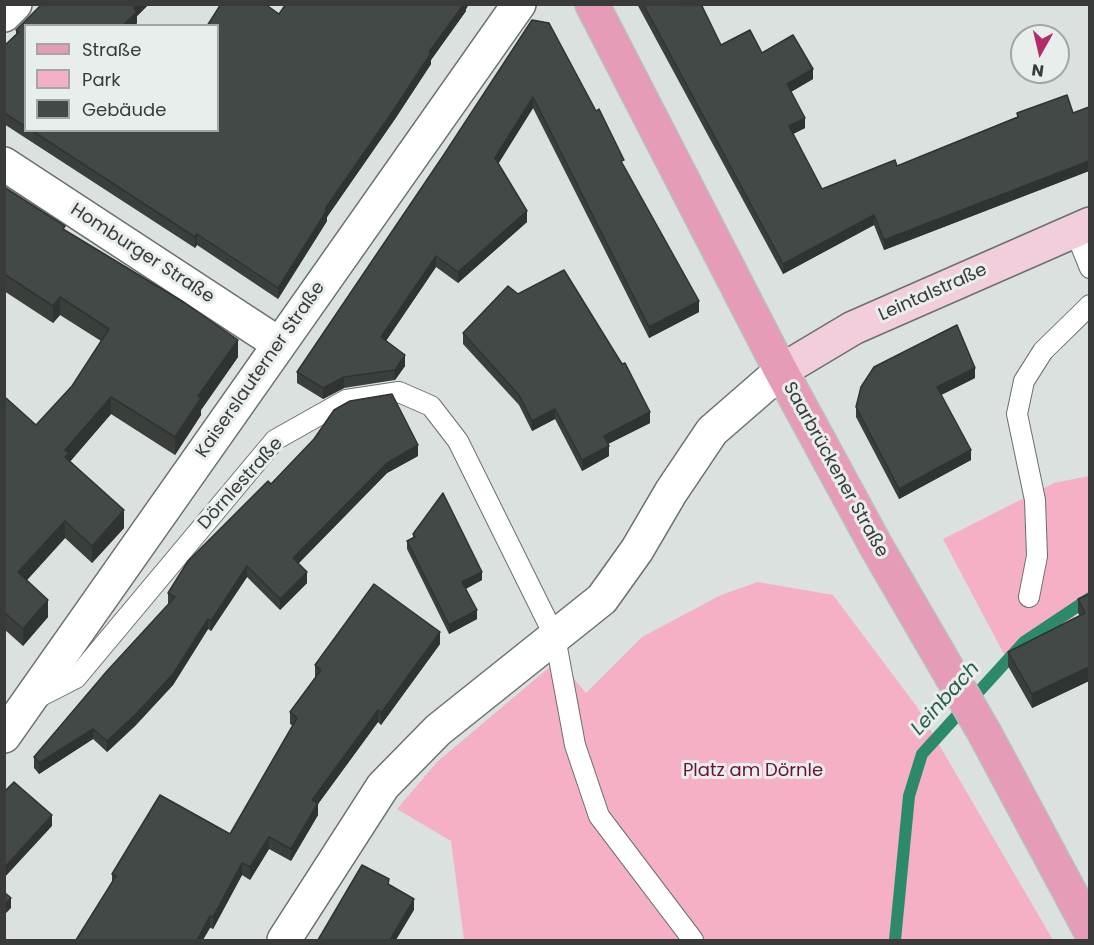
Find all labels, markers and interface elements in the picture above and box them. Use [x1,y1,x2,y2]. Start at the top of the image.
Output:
legend [24,24,219,132]
north arrow [1010,24,1070,84]
text: Straße [82,37,141,62]
text: N [1030,58,1045,83]
text: Park [82,67,121,92]
text: Gebäude [82,97,166,122]
street label: Homburger Straße [66,199,218,309]
street label: Leintalstraße [875,259,991,327]
street label: Kaiserslauterner Straße [192,278,330,462]
street label: Saarbrückener Straße [778,379,892,561]
street label: Dörnlestraße [194,434,288,534]
water label: Leinbach [907,657,985,741]
park label: Platz am Dörnle [683,760,823,782]

